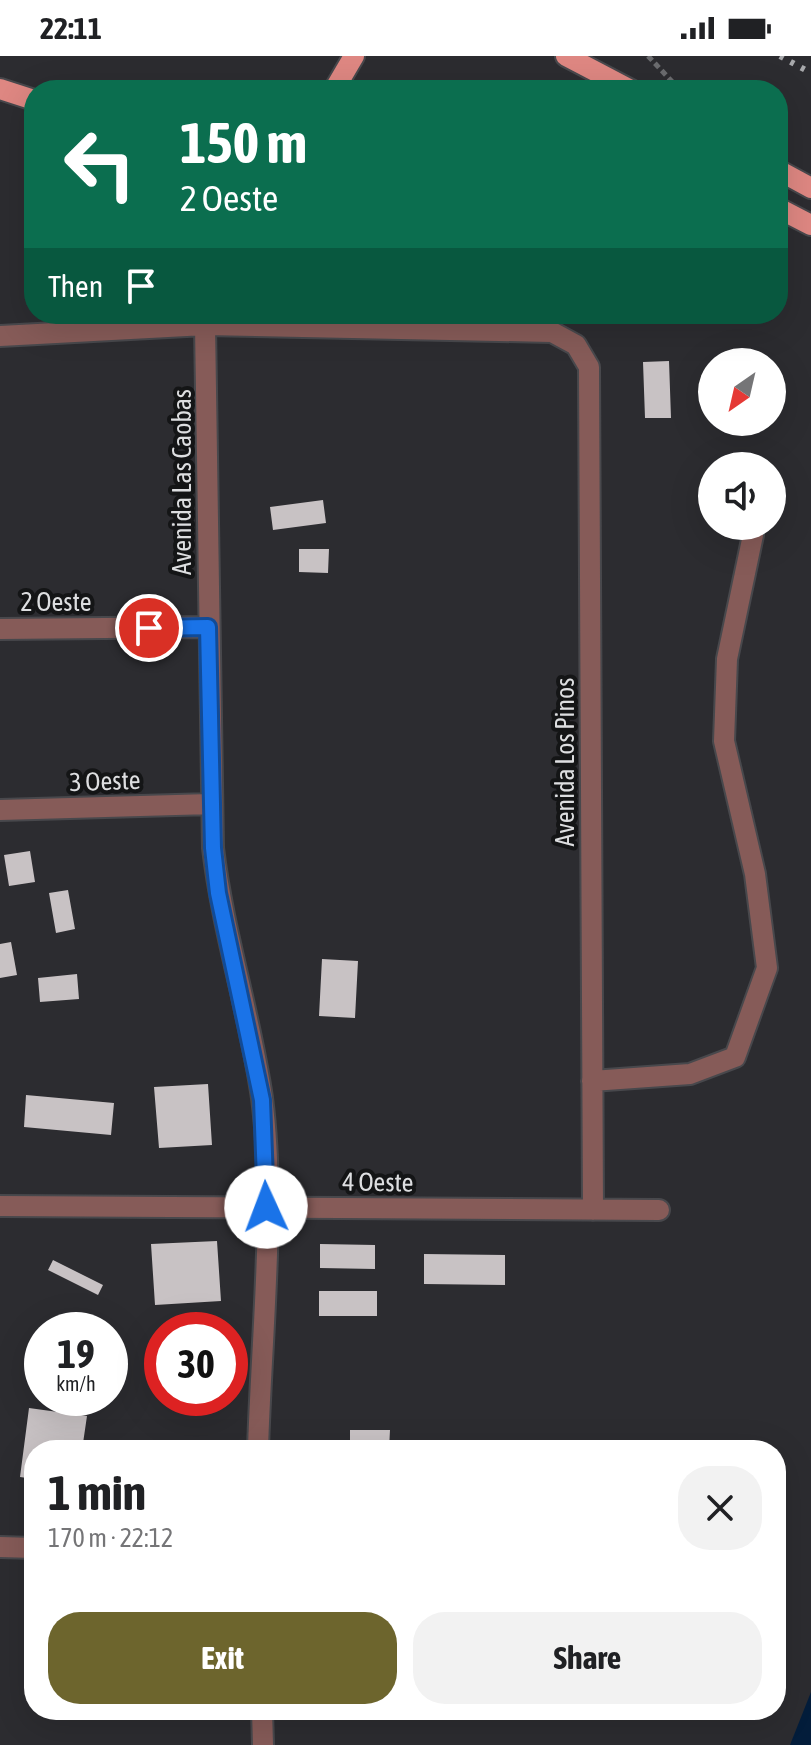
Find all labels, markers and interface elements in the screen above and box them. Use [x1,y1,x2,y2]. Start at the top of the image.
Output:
text: 22:11 [40,11,102,45]
text: 150 m [180,111,307,175]
icon: left [48,112,152,216]
text: 2 Oeste [180,177,278,219]
icon: arrive [119,264,163,308]
text: Then [48,269,103,303]
north arrow [698,348,786,436]
map controls [698,348,786,540]
street label: Avenida Las Caobas [167,389,197,575]
button: sound [698,452,786,540]
street label: 2 Oeste [21,587,91,617]
pin [115,594,183,662]
icon: arrive [127,606,171,650]
street label: Avenida Los Pinos [550,678,580,846]
street label: 3 Oeste [69,765,141,797]
position arrow [224,1165,308,1249]
street label: 4 Oeste [342,1166,414,1198]
speed limit sign: 30 [144,1312,248,1416]
text: 19 [57,1331,95,1376]
text: km/h [56,1372,96,1395]
text: 1 min [48,1465,146,1520]
button: close [678,1466,762,1550]
text: 170 m · 22:12 [48,1523,173,1553]
button: Exit [48,1612,397,1704]
button: Share [413,1612,762,1704]

